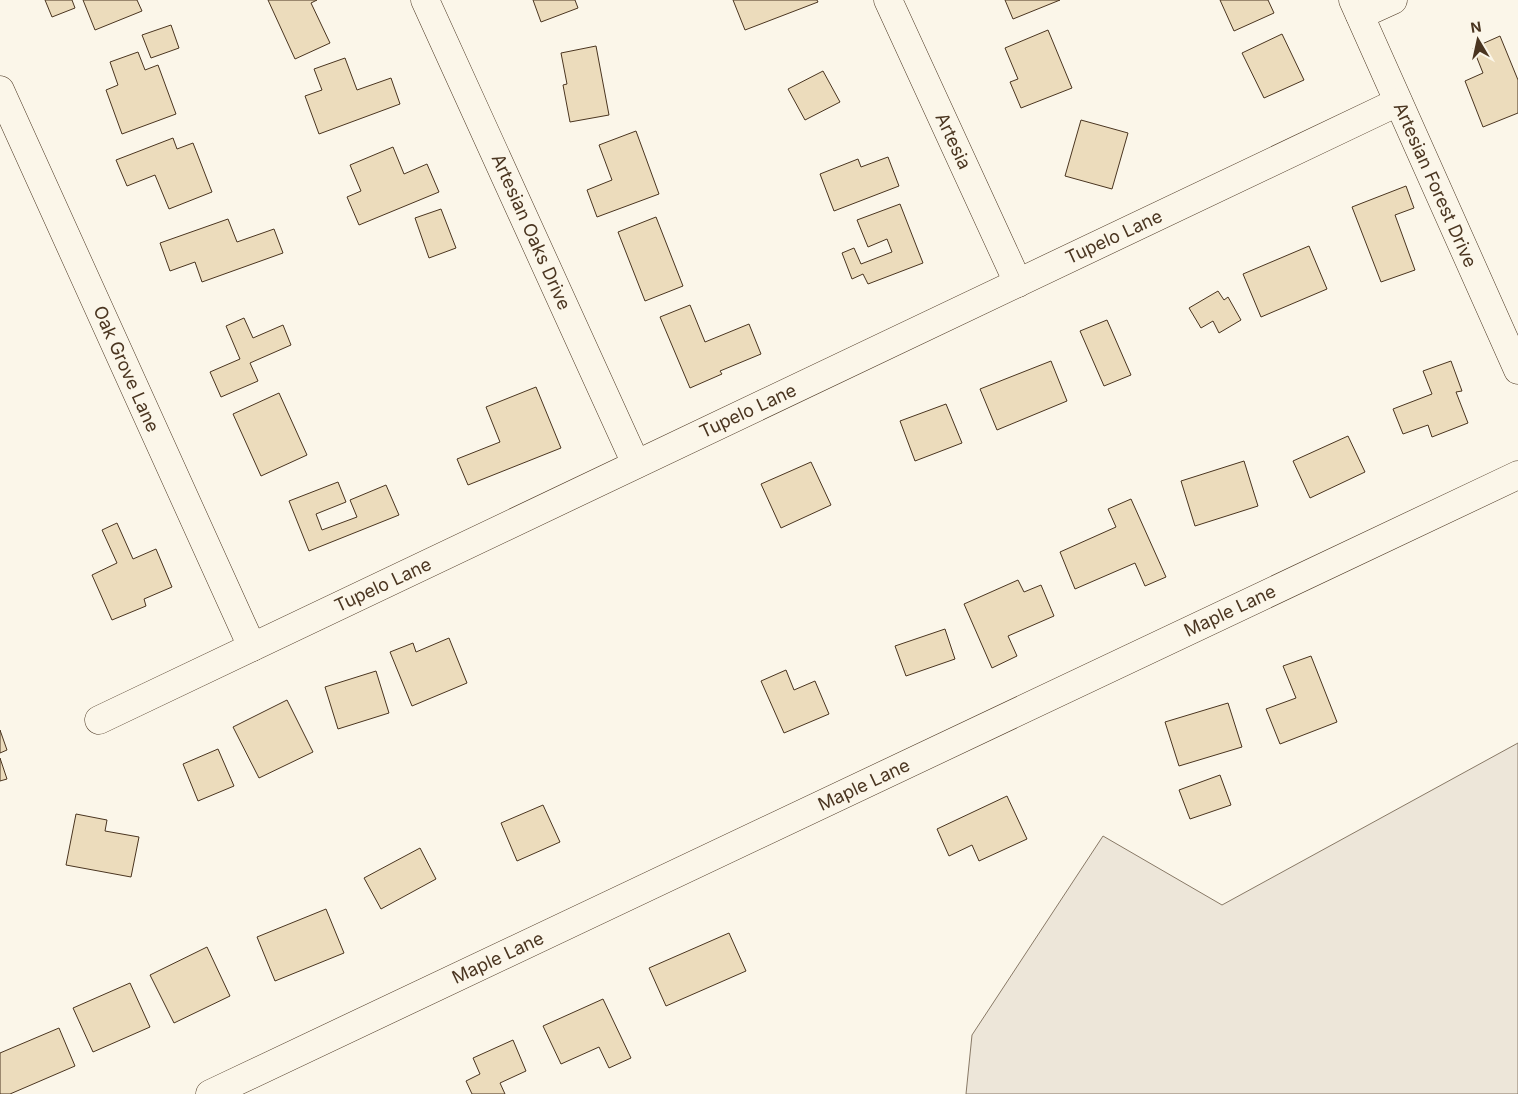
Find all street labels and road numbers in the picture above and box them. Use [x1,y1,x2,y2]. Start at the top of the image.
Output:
street label: Artesian Forest Drive [1390,99,1481,270]
street label: Artesia [931,109,976,172]
street label: Artesian Oaks Drive [488,151,575,313]
street label: Tupelo Lane [1062,205,1165,268]
street label: Oak Grove Lane [89,302,164,435]
street label: Tupelo Lane [696,379,799,442]
street label: Tupelo Lane [331,553,434,616]
street label: Maple Lane [1181,580,1279,641]
street label: Maple Lane [815,754,913,815]
street label: Maple Lane [449,927,547,988]

